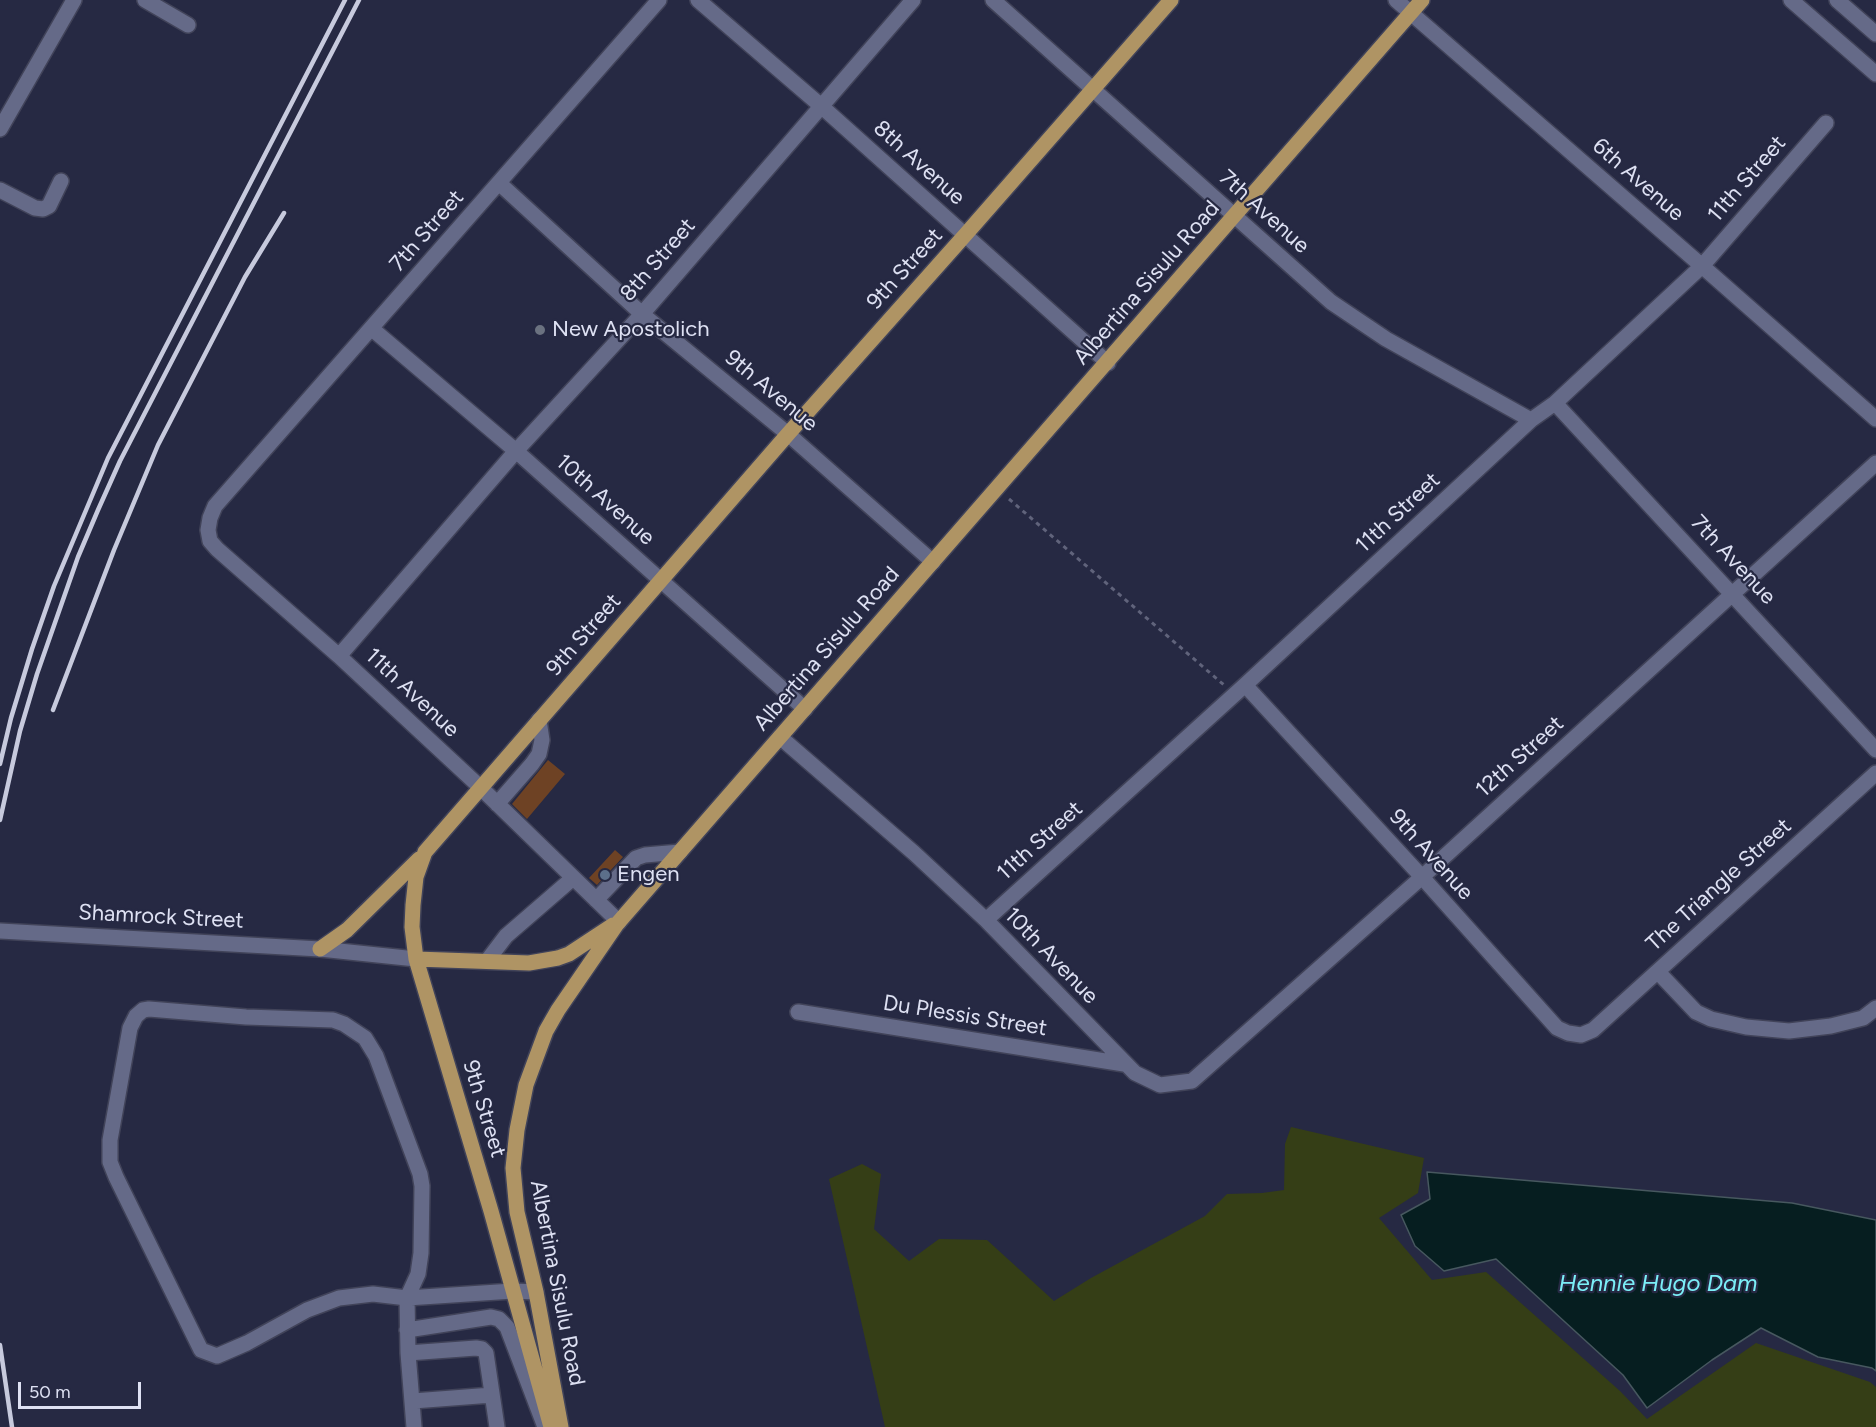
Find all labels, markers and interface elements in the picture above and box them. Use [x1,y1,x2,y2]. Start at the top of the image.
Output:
street label: 8th Avenue [868,115,970,211]
street label: 11th Street [1702,130,1792,228]
street label: 6th Avenue [1587,133,1689,227]
street label: 7th Avenue [1213,165,1315,259]
street label: 7th Street [384,185,470,277]
street label: Albertina Sisulu Road [1069,196,1225,370]
street label: 8th Street [615,213,701,307]
street label: 9th Street [862,223,948,315]
place label: New Apostolich [552,317,709,343]
marker: New Apostolich [533,323,547,337]
street label: 9th Avenue [719,345,823,437]
street label: 10th Avenue [550,449,660,551]
street label: 11th Street [1350,467,1446,559]
street label: 7th Avenue [1685,510,1781,610]
street label: Albertina Sisulu Road [749,562,905,736]
street label: 9th Street [541,589,627,681]
street label: 11th Avenue [360,643,464,743]
street label: 12th Street [1471,711,1569,803]
street label: 11th Street [992,796,1088,886]
street label: 9th Avenue [1383,804,1479,906]
street label: The Triangle Street [1641,813,1797,957]
place label: Engen [617,862,680,888]
marker: Engen [598,868,612,882]
street label: Shamrock Street [78,899,244,935]
street label: 10th Avenue [999,902,1103,1010]
street label: Du Plessis Street [881,990,1049,1042]
street label: 9th Street [457,1057,511,1161]
street label: Albertina Sisulu Road [524,1178,590,1388]
water label: Hennie Hugo Dam [1559,1270,1757,1298]
scale bar [21,1370,144,1408]
text: 50 m [29,1381,71,1403]

